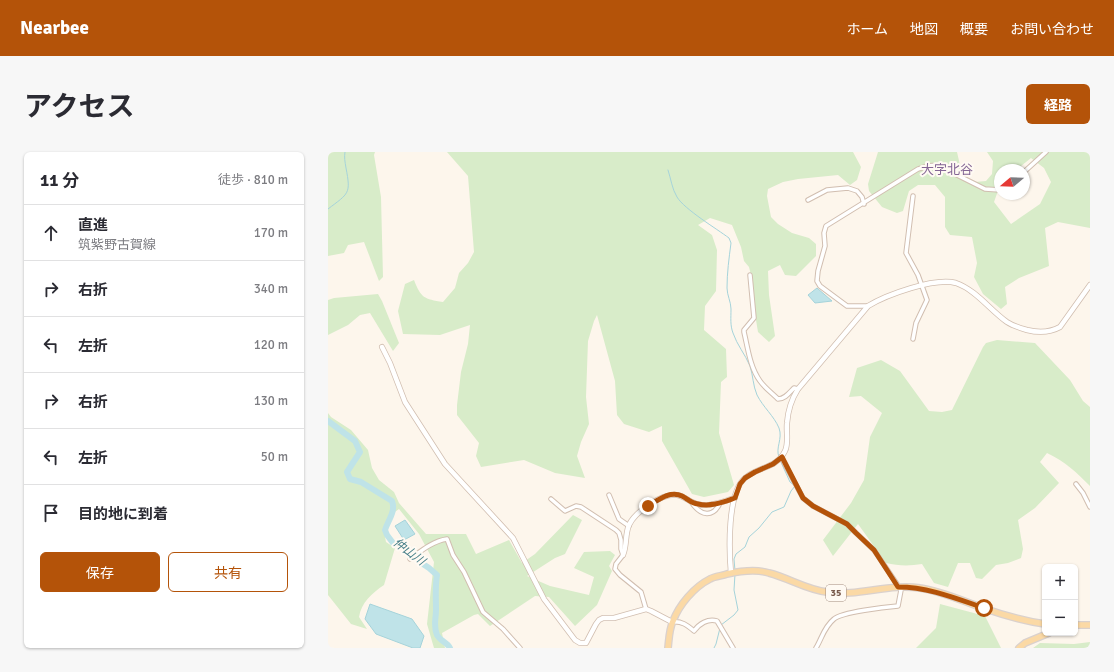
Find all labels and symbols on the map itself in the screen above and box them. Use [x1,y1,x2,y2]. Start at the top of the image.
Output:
district label: 大字北谷 [921,162,973,178]
north arrow [994,164,1030,200]
route end [639,497,657,515]
water label: 仲山川 [390,535,429,570]
road number: 35 [826,585,846,601]
route start [975,599,993,617]

